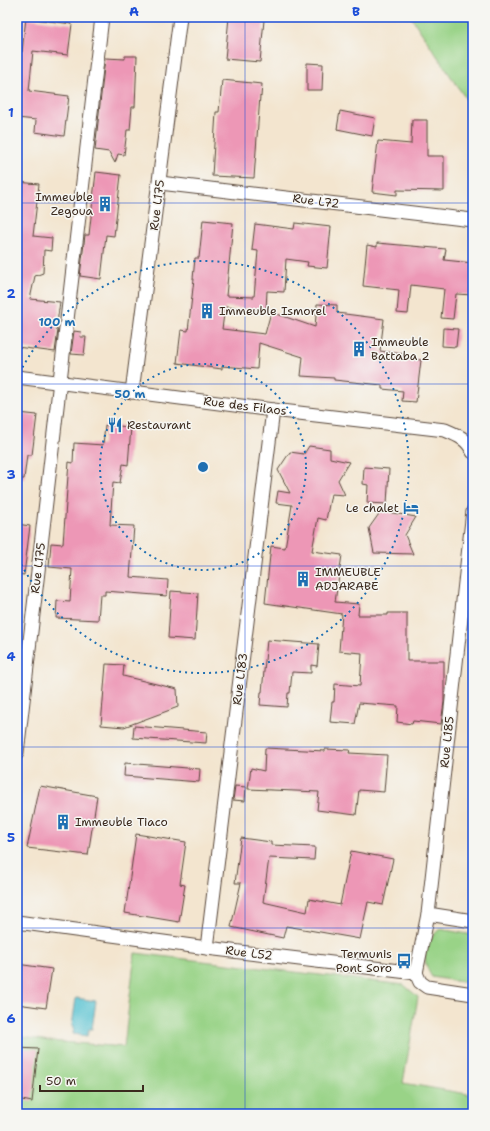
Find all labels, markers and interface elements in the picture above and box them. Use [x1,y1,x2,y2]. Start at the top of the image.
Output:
text: A [129,3,139,20]
text: B [352,3,360,20]
text: 1 [8,104,14,121]
street label: Rue L175 [146,179,168,231]
place label: Immeuble Zegoua [35,189,94,219]
street label: Rue L72 [292,190,340,212]
building icon: Immeuble Zegoua [96,195,114,213]
text: 2 [6,285,16,302]
building icon: Immeuble Ismorel [198,302,216,320]
place label: Immeuble Ismorel [219,303,326,319]
text: 100 m [39,314,76,330]
place label: Immeuble Battaba 2 [371,334,430,364]
building icon: Immeuble Battaba 2 [350,340,368,358]
text: 50 m [115,386,146,402]
street label: Rue des Filaos [202,393,288,419]
restaurant icon: Restaurant [106,416,124,434]
place label: Restaurant [127,417,191,433]
centre of rings [196,460,210,474]
text: 3 [6,466,16,483]
hotel icon: Le chalet [402,499,420,517]
place label: Le chalet [346,500,399,516]
street label: Rue L175 [27,542,49,594]
place label: IMMEUBLE ADJARABE [315,564,381,594]
building icon: IMMEUBLE ADJARABE [294,570,312,588]
text: 4 [6,648,16,665]
street label: Rue L183 [229,652,251,706]
street label: Rue L185 [436,715,458,769]
building icon: Immeuble Tiaco [54,813,72,831]
place label: Immeuble Tiaco [75,814,168,830]
text: 5 [7,829,15,846]
street label: Rue L52 [225,942,273,964]
place label: Termunis Pont Soro [336,946,392,976]
bus stop icon: Termunis Pont Soro [395,952,413,970]
text: 6 [6,1010,16,1027]
scale bar [40,1067,143,1093]
text: 50 m [46,1073,76,1089]

